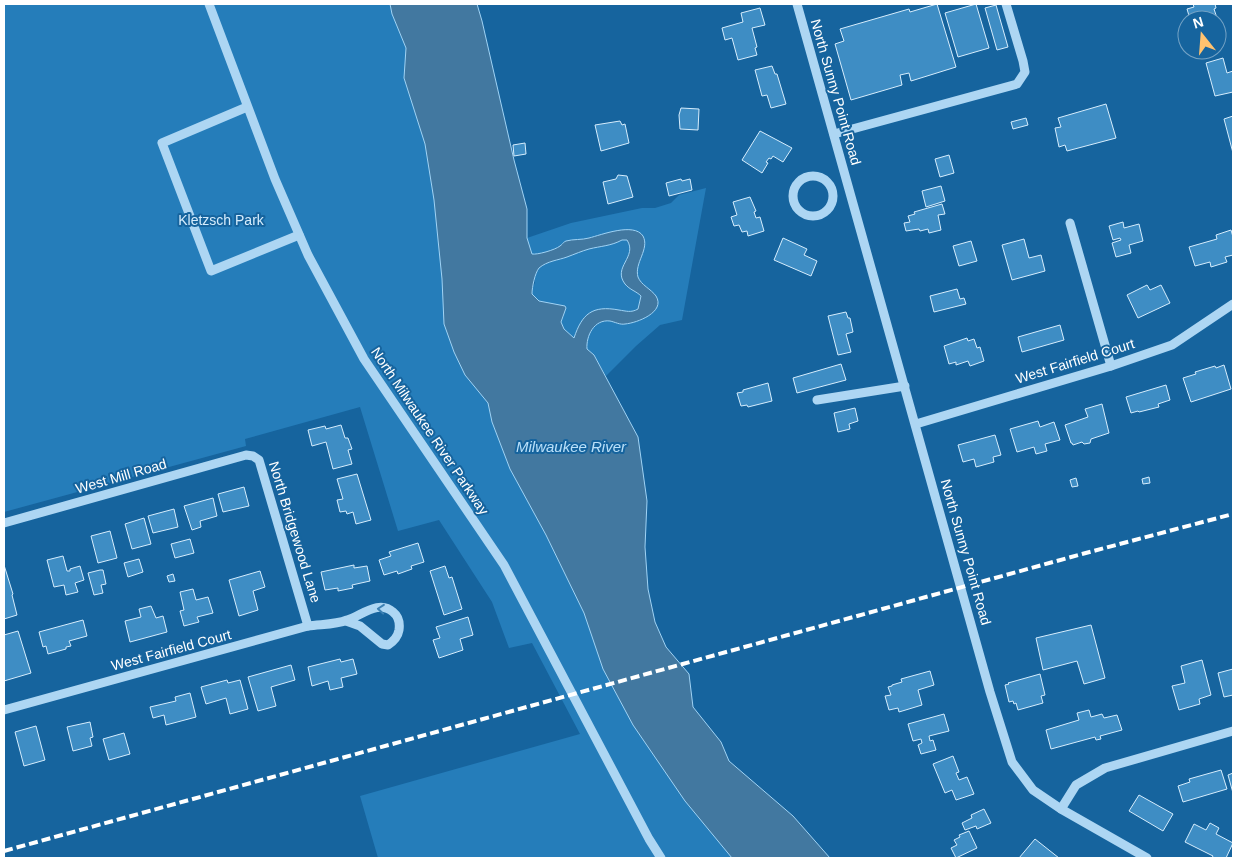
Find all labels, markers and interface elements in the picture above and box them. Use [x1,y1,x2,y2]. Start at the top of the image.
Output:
north arrow [1177,10,1227,60]
text: N [1191,13,1205,32]
street label: North Sunny Point Road [808,17,864,167]
park label: Kletzsch Park [178,212,265,228]
street label: West Fairfield Court [1014,335,1136,387]
street label: North Milwaukee River Parkway [368,344,492,518]
water label: Milwaukee River [516,438,627,455]
street label: West Mill Road [74,455,168,497]
street label: North Bridgewood Lane [266,459,324,605]
street label: North Sunny Point Road [938,477,994,627]
one-way arrow [377,604,385,615]
street label: West Fairfield Court [109,626,233,674]

